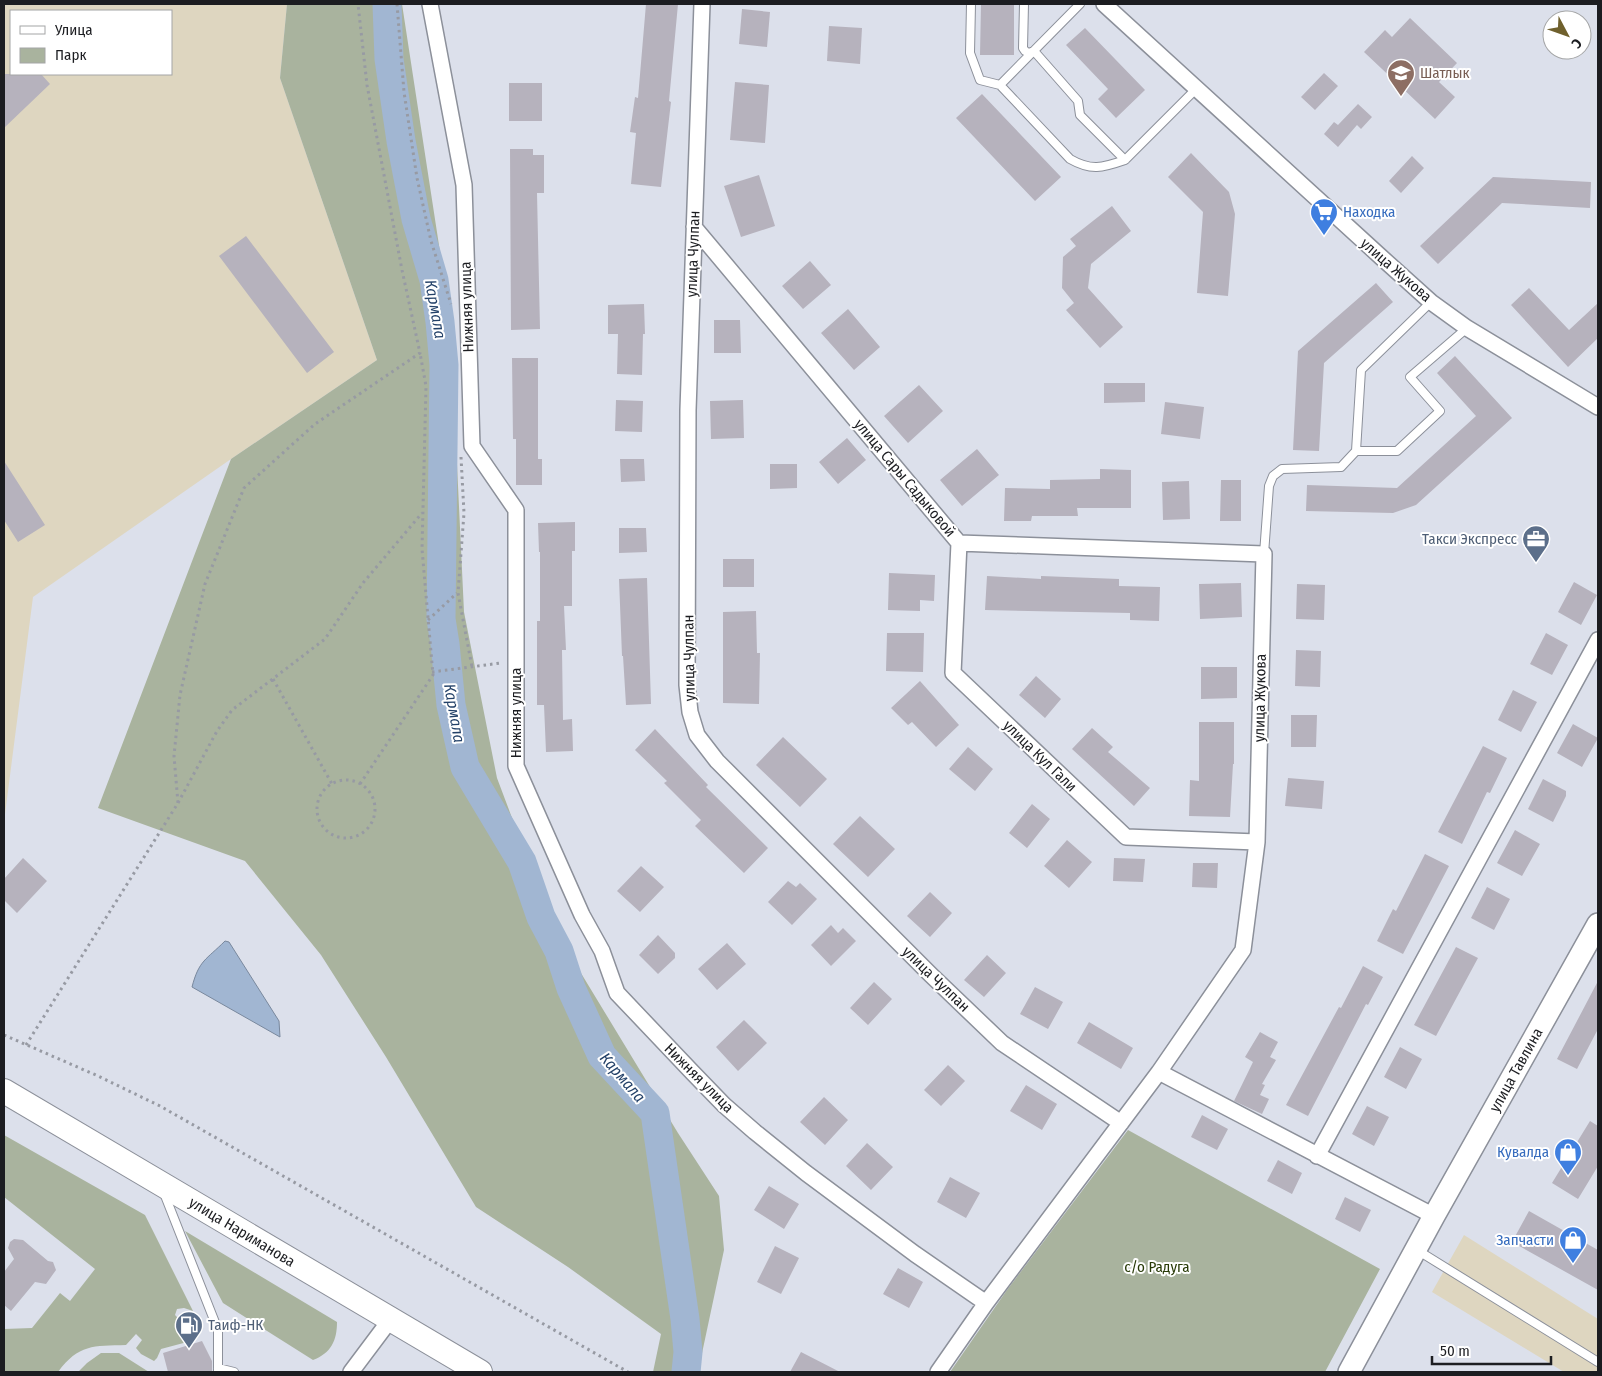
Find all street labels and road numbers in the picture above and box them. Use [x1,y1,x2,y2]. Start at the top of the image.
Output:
street label: улица Чулпан [682,210,704,298]
street label: улица Жукова [1357,234,1435,306]
street label: Нижняя улица [456,261,478,353]
street label: улица Сары Садыковой [851,416,959,540]
street label: улица Чулпан [679,614,699,702]
street label: улица Жукова [1250,654,1270,742]
street label: Нижняя улица [507,668,525,758]
street label: улица Кул Гали [999,716,1081,796]
street label: улица Чулпан [899,942,973,1016]
street label: улица Тавлина [1486,1025,1546,1115]
street label: Нижняя улица [661,1040,737,1116]
street label: улица Нариманова [186,1193,298,1271]

